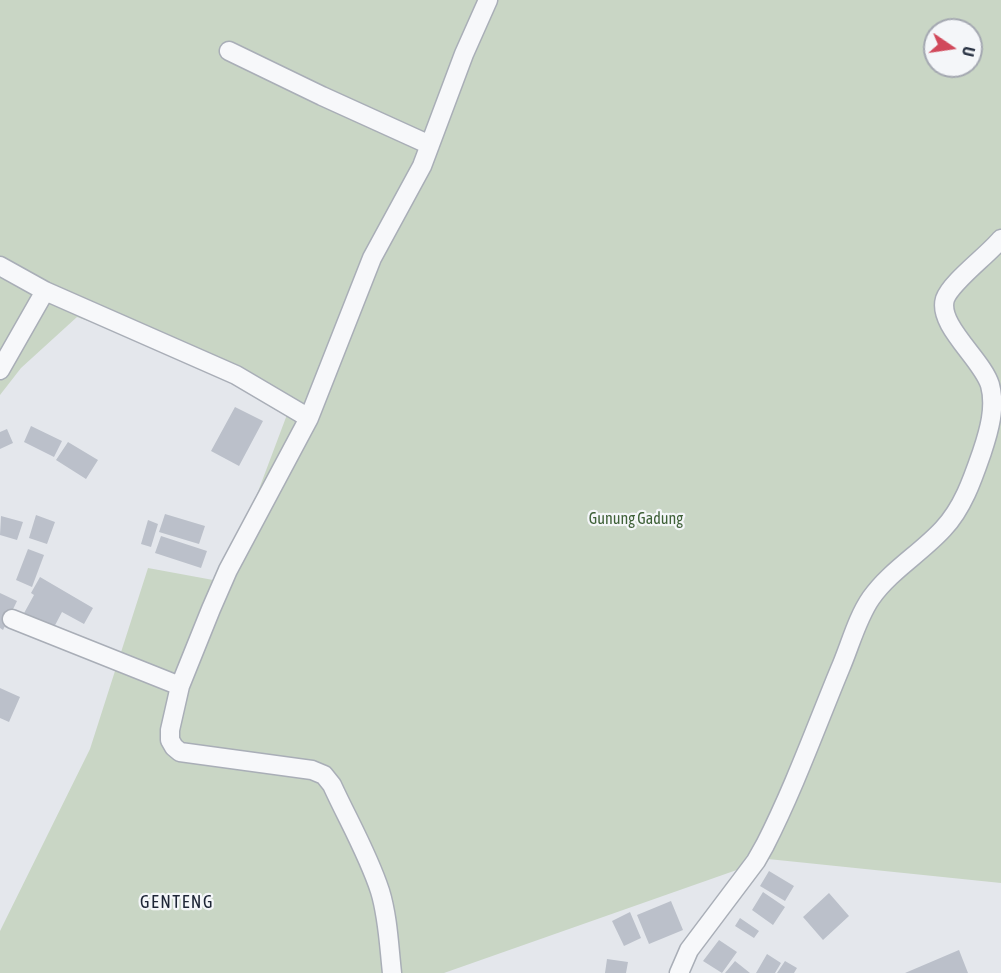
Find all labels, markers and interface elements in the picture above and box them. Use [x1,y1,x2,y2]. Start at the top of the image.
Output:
north arrow [923,18,983,78]
text: U [959,45,978,58]
park label: Gunung Gadung [589,509,683,529]
district label: GENTENG [140,891,214,913]

